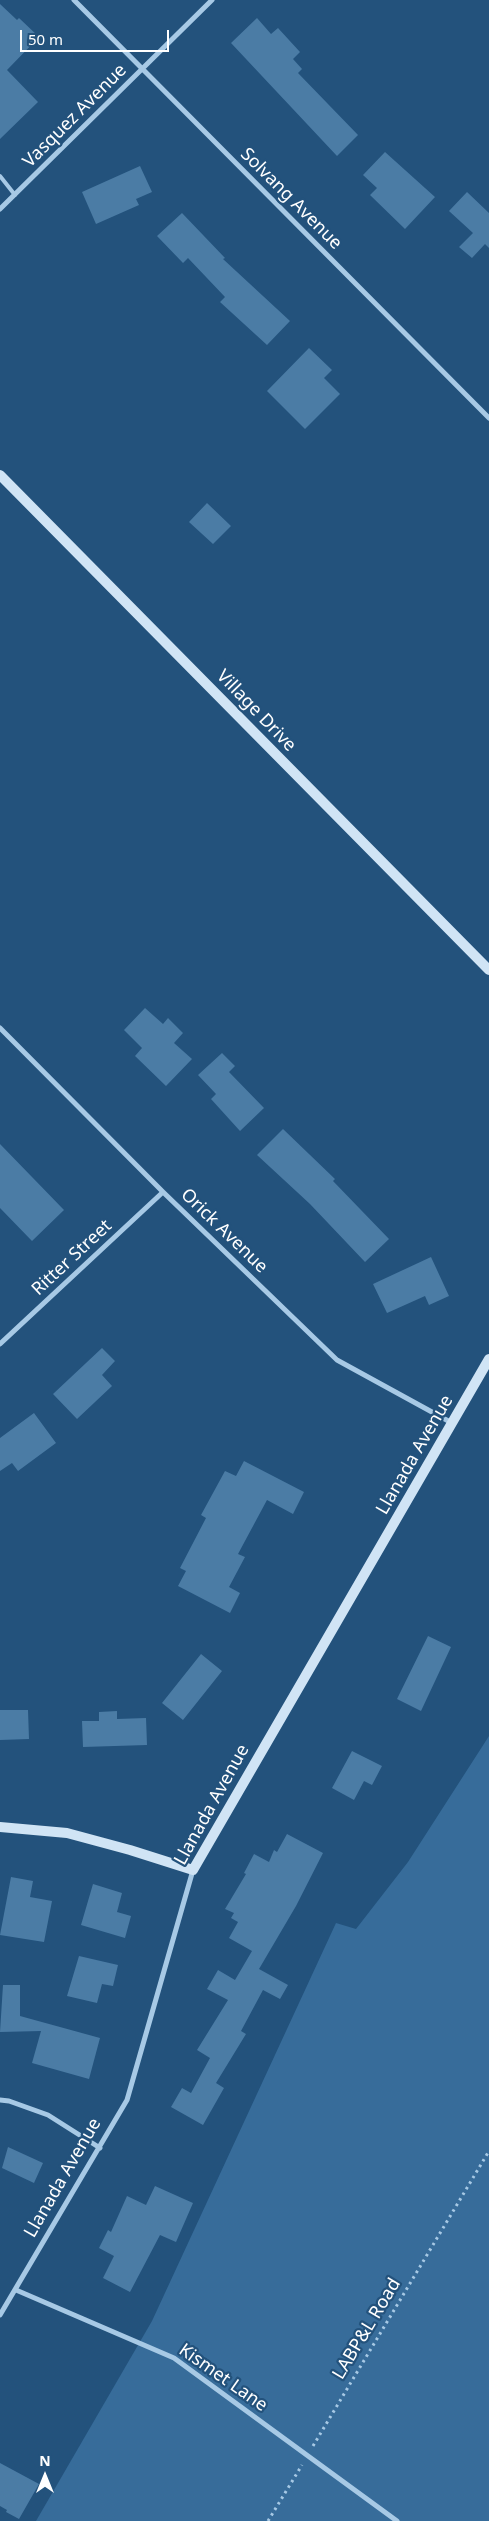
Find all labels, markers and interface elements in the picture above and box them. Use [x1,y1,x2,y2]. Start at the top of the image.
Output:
scale bar [22,20,171,52]
text: 50 m [28,29,63,49]
street label: Vasquez Avenue [19,60,131,172]
street label: Solvang Avenue [236,144,346,254]
street label: Village Drive [212,666,300,756]
street label: Orick Avenue [176,1184,272,1278]
street label: Ritter Street [28,1216,116,1300]
street label: Llanada Avenue [372,1391,458,1519]
street label: Llanada Avenue [170,1741,254,1869]
street label: Llanada Avenue [20,2114,106,2242]
street label: LABP&L Road [328,2275,406,2383]
street label: Kismet Lane [174,2340,272,2416]
north arrow [20,2451,70,2501]
text: N [39,2451,51,2470]

